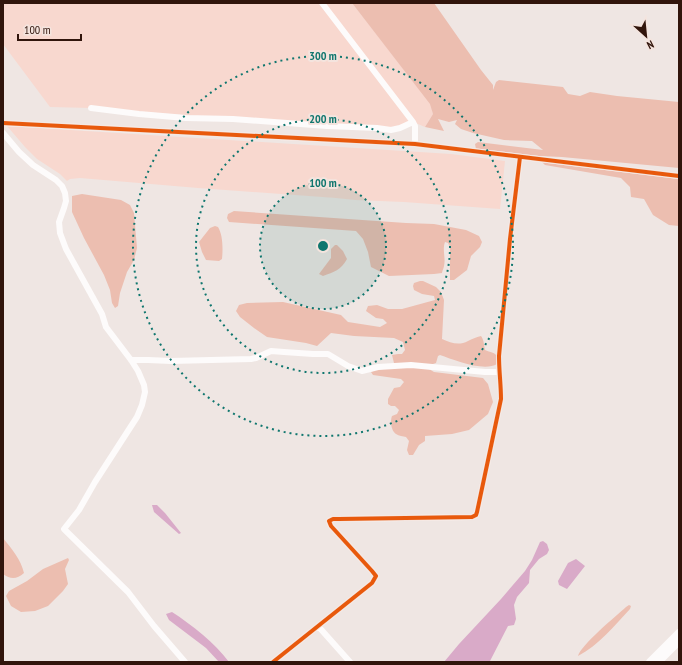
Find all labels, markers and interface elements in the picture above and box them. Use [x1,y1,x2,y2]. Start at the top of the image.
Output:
scale bar [18,16,81,42]
north arrow [626,16,666,56]
text: 100 m [24,22,51,37]
text: N [645,37,656,53]
text: 300 m [309,48,337,63]
text: 200 m [309,111,337,126]
text: 100 m [309,175,337,190]
centre of rings [316,239,330,253]

